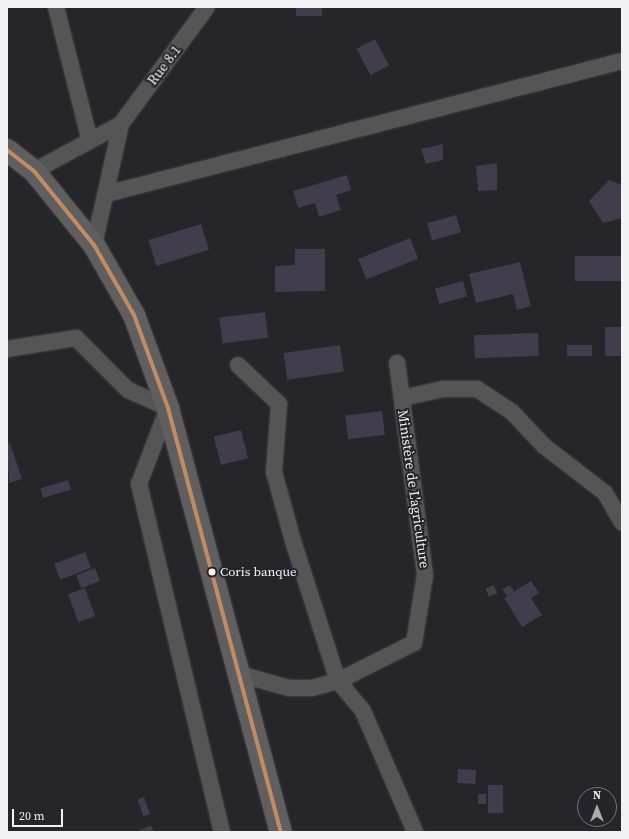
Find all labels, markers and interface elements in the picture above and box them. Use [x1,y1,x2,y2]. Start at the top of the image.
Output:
street label: Rue 8.1 [144,42,184,88]
street label: Ministère de L'agriculture [395,409,433,569]
place label: Coris banque [220,564,297,580]
marker: Coris banque [207,567,217,577]
north arrow [577,787,617,827]
text: N [593,788,601,803]
scale bar [14,801,65,827]
text: 20 m [19,808,45,824]

